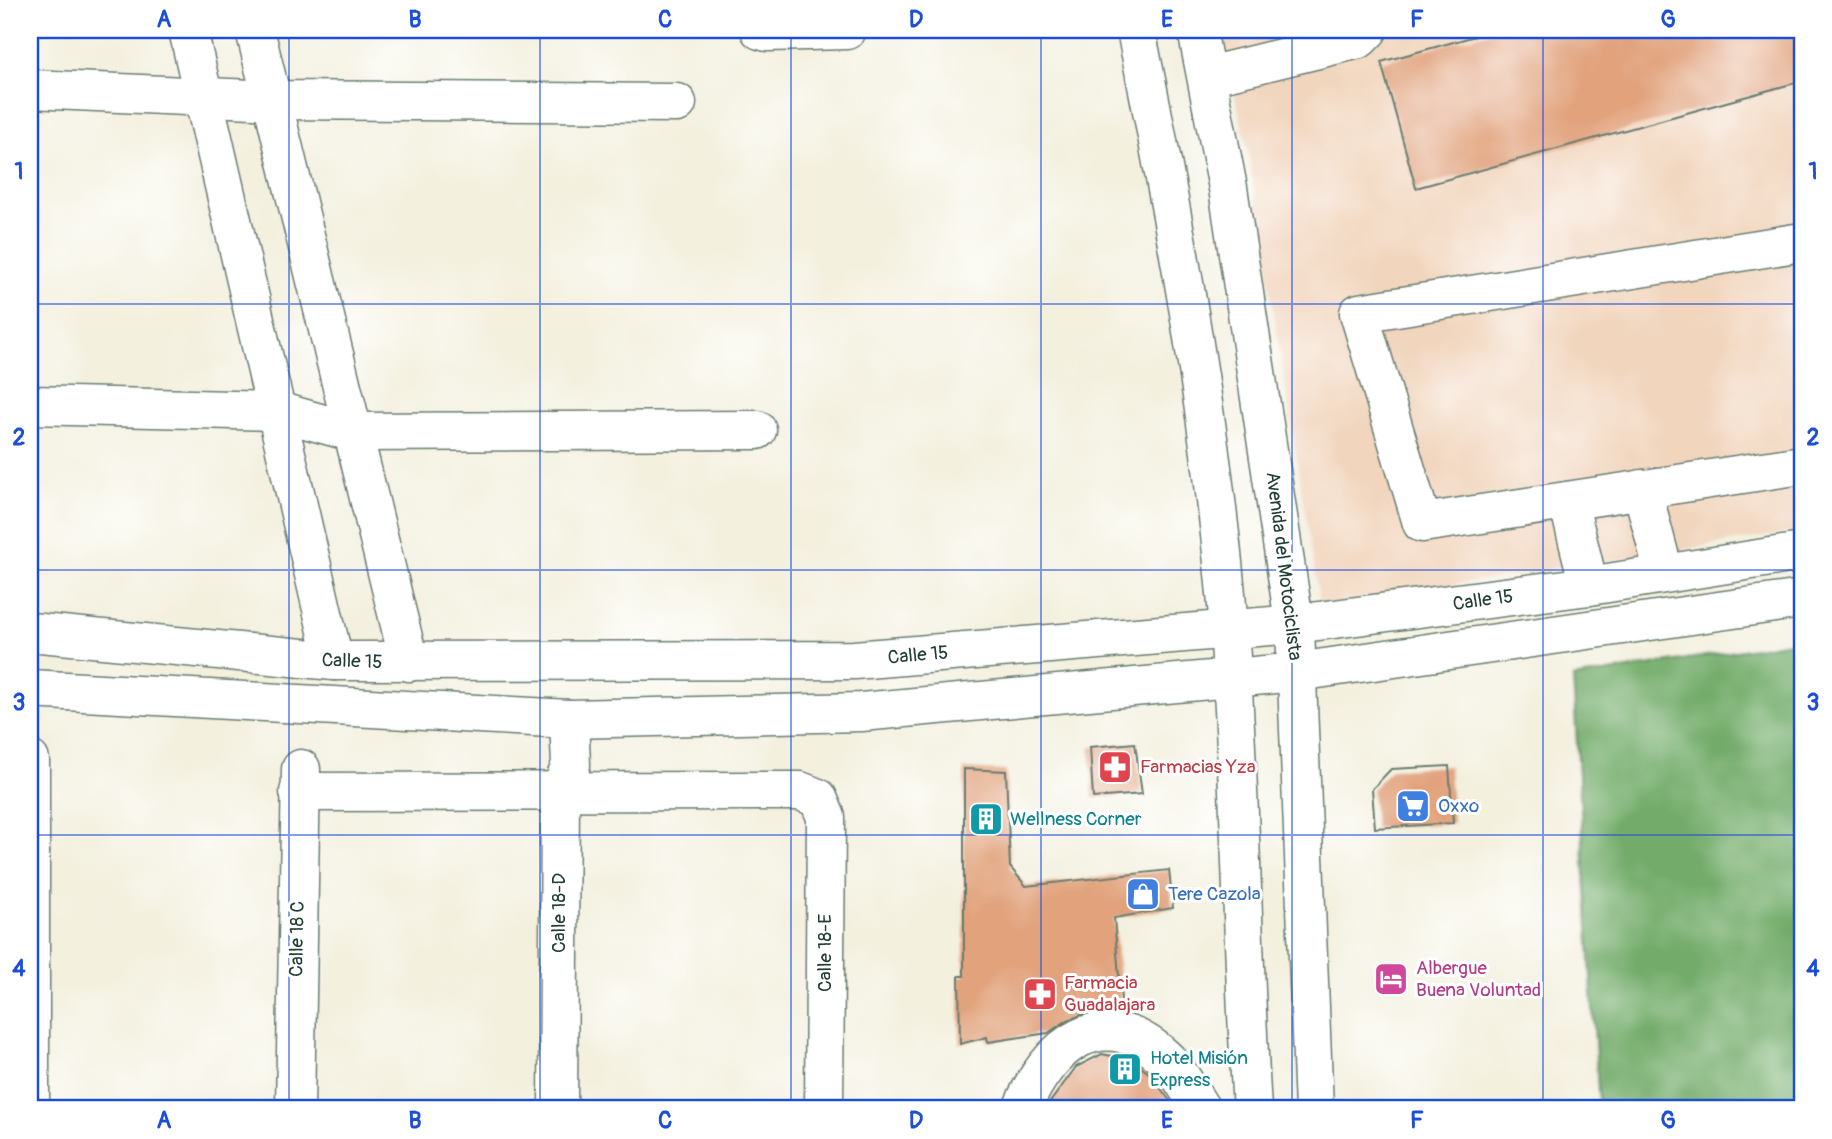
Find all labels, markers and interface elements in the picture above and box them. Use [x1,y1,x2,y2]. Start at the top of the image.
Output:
text: A [157,5,172,34]
text: B [408,5,422,34]
text: C [658,5,672,34]
text: D [909,5,923,34]
text: E [1161,5,1173,34]
text: F [1410,5,1424,34]
text: G [1660,5,1676,34]
text: 1 [15,157,24,186]
text: 1 [1809,157,1818,186]
text: 2 [13,423,26,452]
text: 2 [1807,423,1820,452]
street label: Avenida del Motociclista [1261,470,1308,662]
street label: Calle 15 [1451,584,1515,616]
street label: Calle 15 [887,640,949,670]
street label: Calle 15 [321,648,383,674]
text: 3 [13,688,25,717]
text: 3 [1807,688,1819,717]
pharmacy icon: Farmacias Yza [1096,748,1134,786]
place label: Farmacias Yza [1140,755,1256,779]
supermarket icon: Oxxo [1394,787,1432,825]
place label: Oxxo [1438,794,1479,818]
building icon: Wellness Corner [967,800,1005,838]
place label: Wellness Corner [1010,807,1142,831]
street label: Calle 18-D [547,873,571,953]
shop icon: Tere Cazola [1124,875,1162,913]
place label: Tere Cazola [1168,882,1261,906]
street label: Calle 18 C [284,901,310,977]
street label: Calle 18-E [813,914,837,992]
text: 4 [12,954,26,983]
text: 4 [1806,954,1820,983]
place label: Albergue Buena Voluntad [1416,956,1541,1002]
hotel icon: Albergue Buena Voluntad [1372,960,1410,998]
place label: Farmacia Guadalajara [1064,971,1155,1017]
pharmacy icon: Farmacia Guadalajara [1021,975,1059,1013]
place label: Hotel Misión Express [1150,1046,1248,1092]
building icon: Hotel Misión Express [1106,1050,1144,1088]
text: A [157,1106,172,1135]
text: B [408,1106,422,1135]
text: C [658,1106,672,1135]
text: D [909,1106,923,1135]
text: E [1161,1106,1173,1135]
text: F [1410,1106,1424,1135]
text: G [1660,1106,1676,1135]

